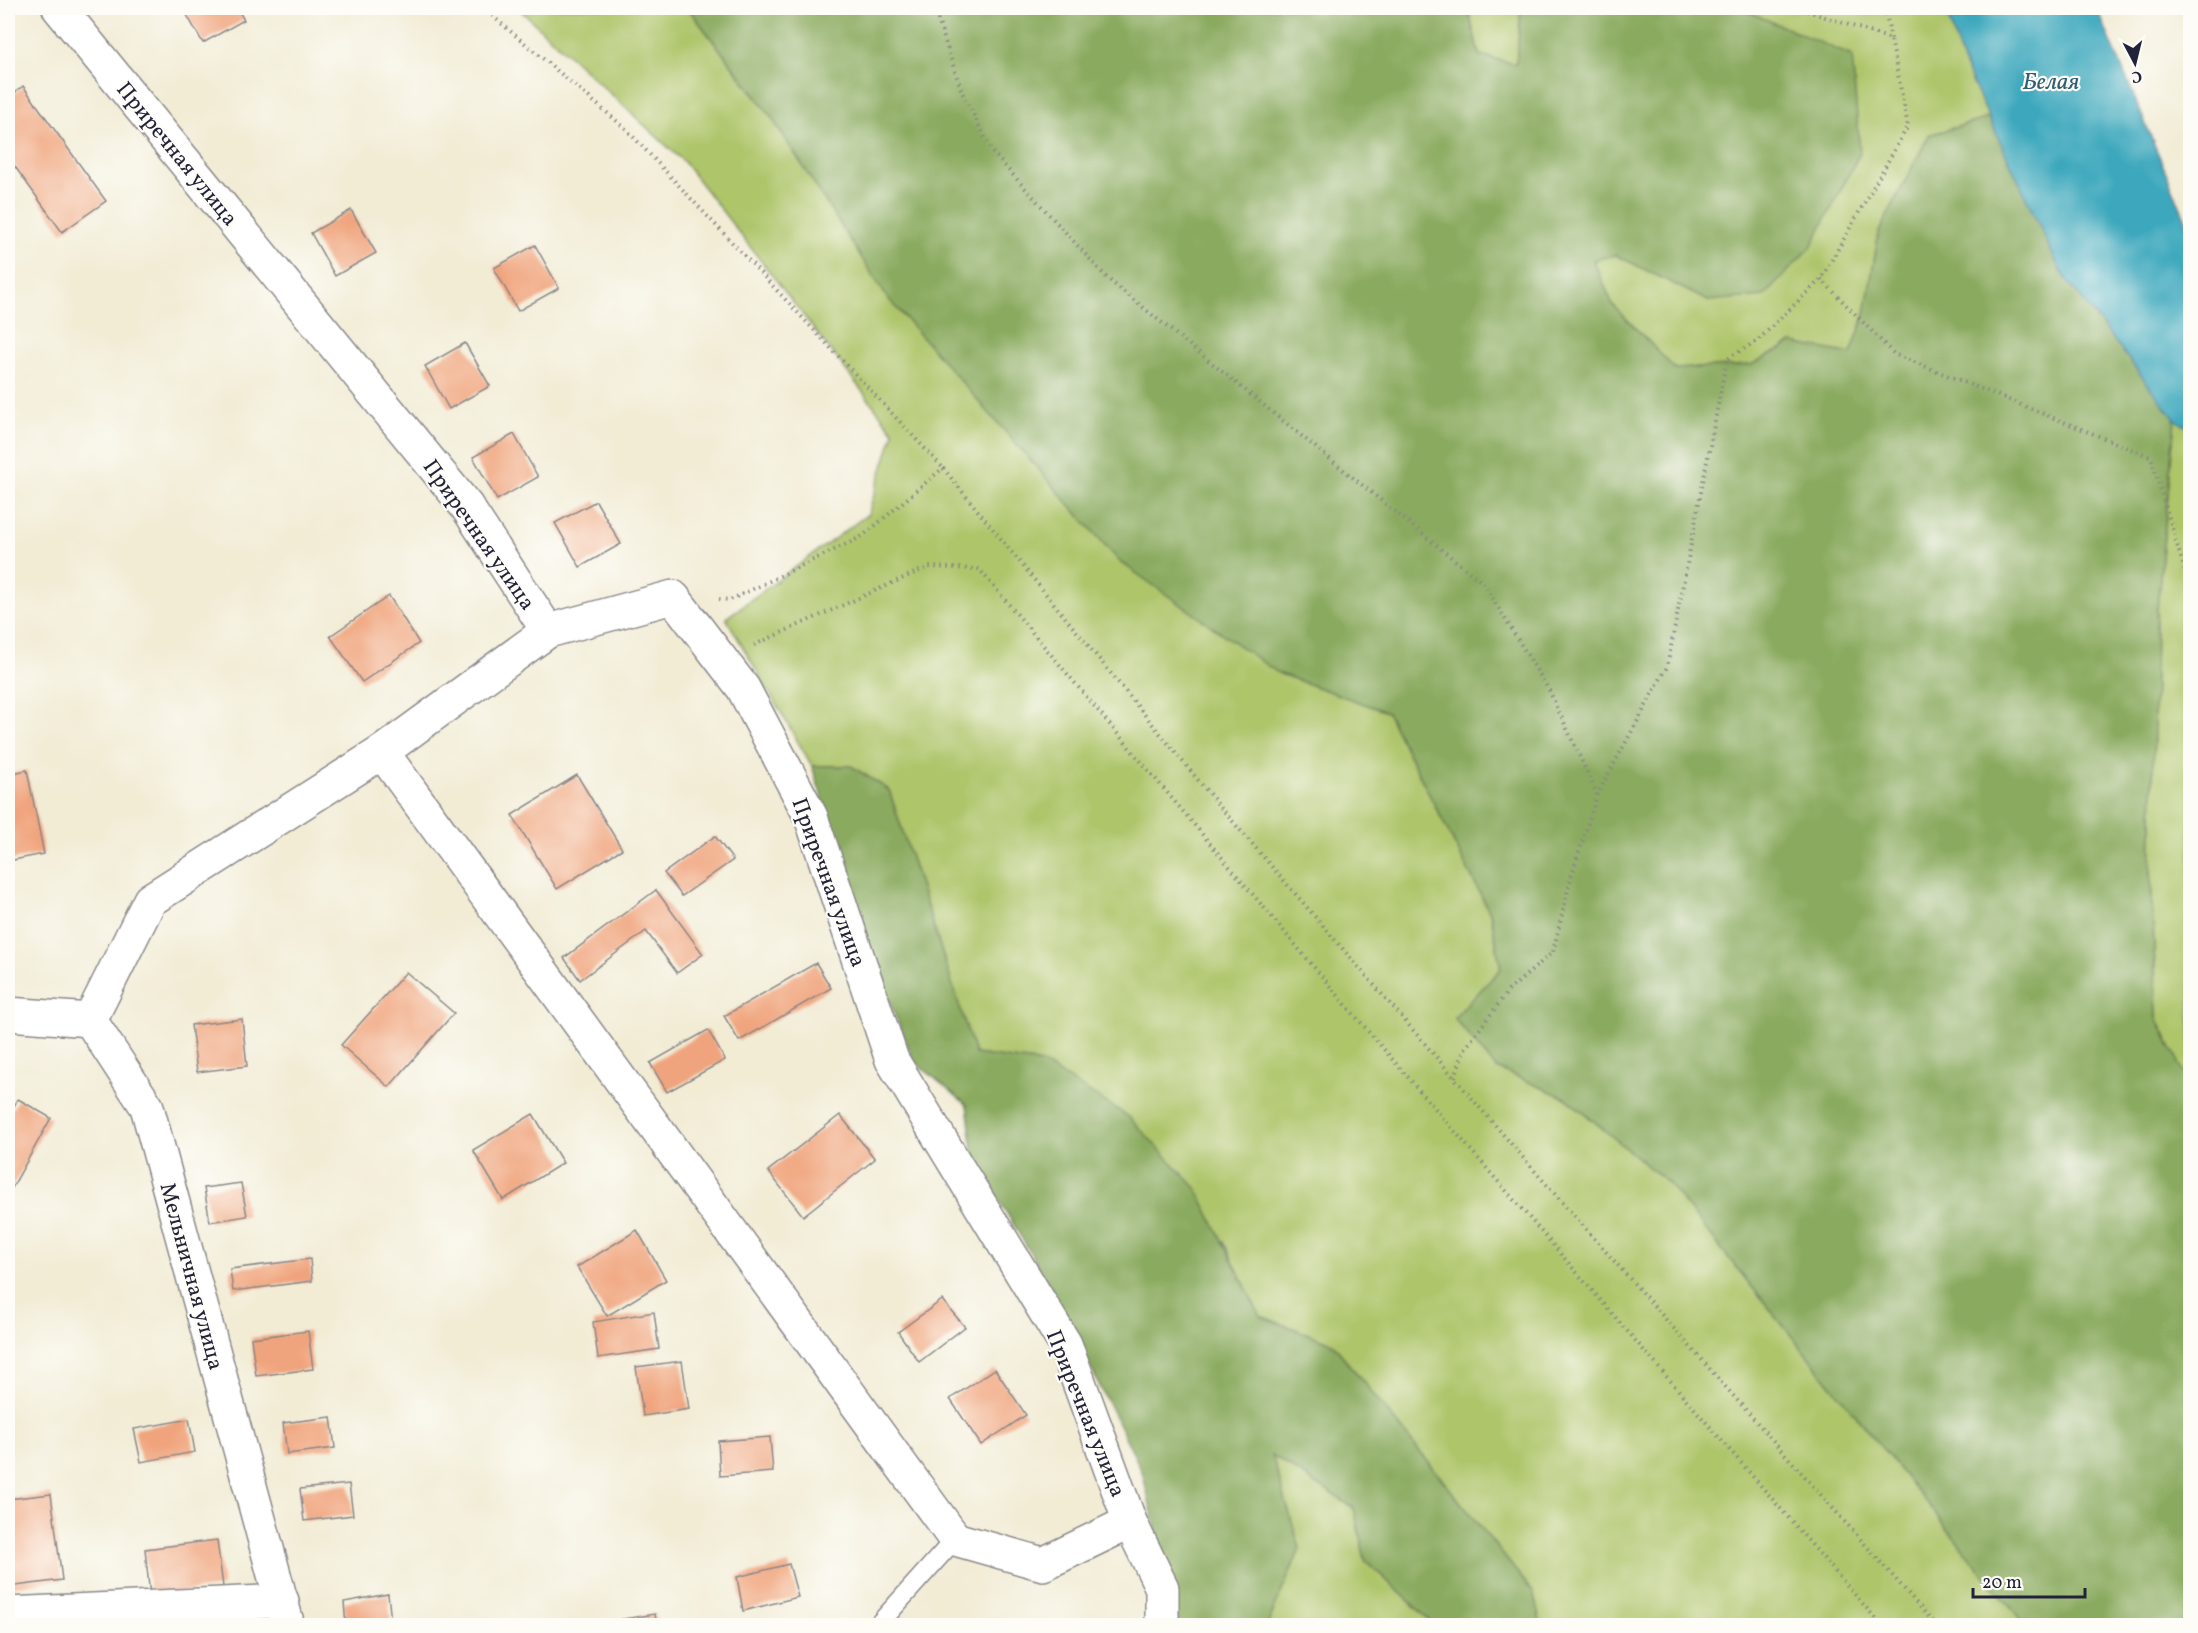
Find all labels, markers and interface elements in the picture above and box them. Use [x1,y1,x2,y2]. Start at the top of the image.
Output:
north arrow [2105,33,2165,93]
text: С [2130,64,2143,87]
water label: Белая [2023,66,2079,100]
street label: Приречная улица [108,76,244,234]
street label: Приречная улица [414,454,542,617]
street label: Приречная улица [783,794,873,972]
street label: Мельничная улица [151,1180,230,1374]
street label: Приречная улица [1037,1326,1132,1502]
scale bar [1973,1561,2086,1599]
text: 20 m [1982,1571,2022,1596]

